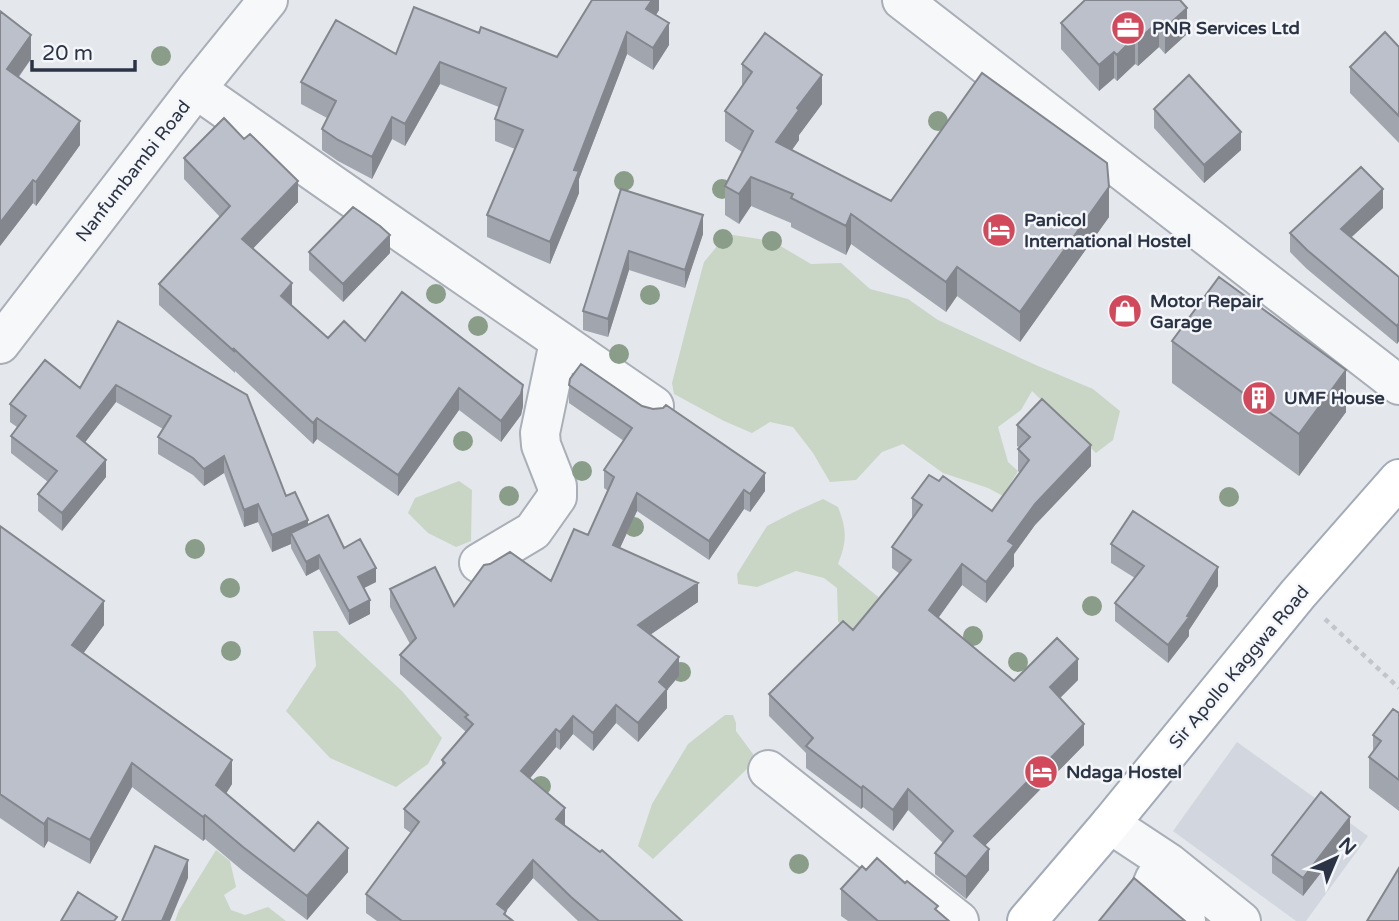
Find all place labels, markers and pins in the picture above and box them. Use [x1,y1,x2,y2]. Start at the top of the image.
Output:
office icon: PNR Services Ltd [1109,9,1147,47]
place label: PNR Services Ltd [1152,17,1300,39]
place label: Panicol International Hostel [1024,209,1191,252]
hotel icon: Panicol International Hostel [980,211,1018,249]
place label: Motor Repair Garage [1150,290,1264,333]
shop icon: Motor Repair Garage [1106,292,1144,330]
building icon: UMF House [1240,379,1278,417]
place label: UMF House [1284,387,1385,409]
hotel icon: Ndaga Hostel [1022,753,1060,791]
place label: Ndaga Hostel [1066,761,1182,783]

